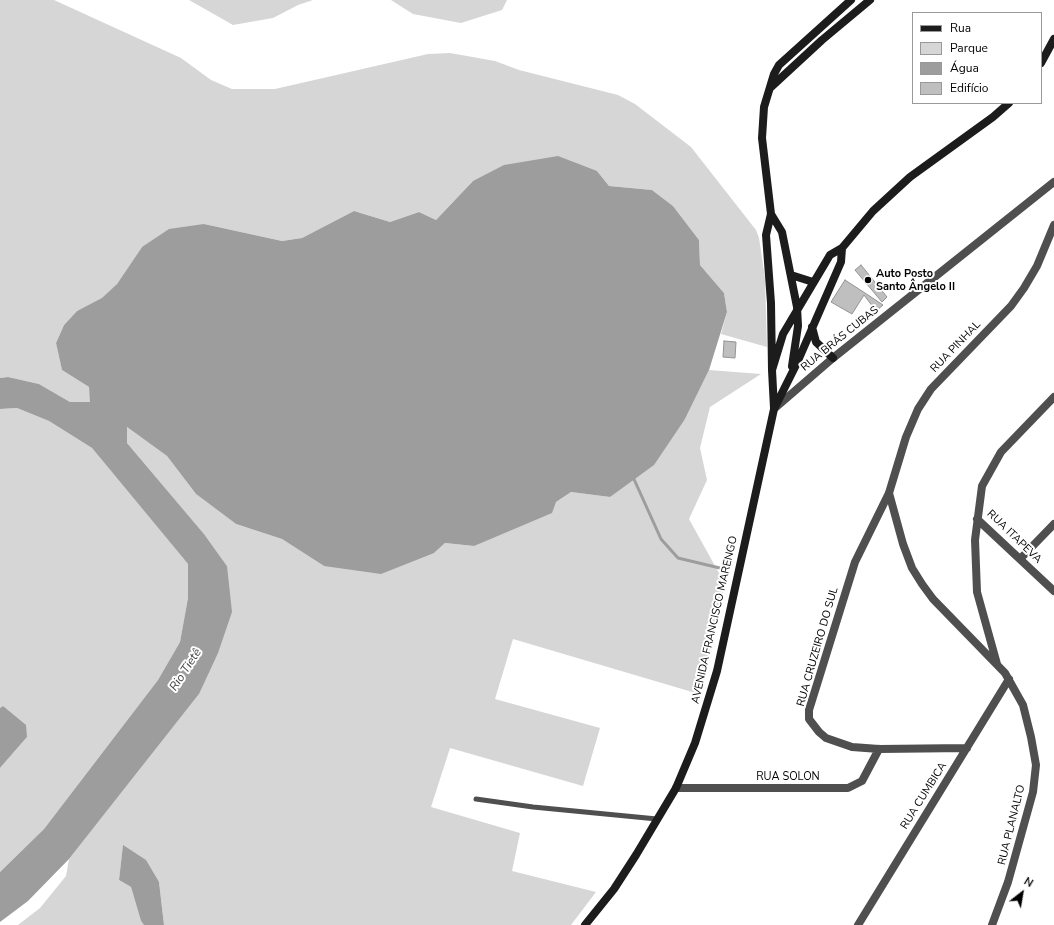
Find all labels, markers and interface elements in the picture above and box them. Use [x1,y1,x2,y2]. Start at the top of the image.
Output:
legend [912,12,1042,104]
text: Rua [950,20,971,36]
text: Parque [950,40,988,56]
text: Água [950,60,979,76]
text: Edifício [950,80,989,96]
place label: Auto Posto Santo Ângelo II [876,267,955,293]
marker: Auto Posto Santo Ângelo II [863,275,873,285]
street label: RUA BRÁS CUBAS [799,304,881,374]
street label: RUA PINHAL [928,319,984,375]
street label: RUA ITAPEVA [984,508,1044,566]
street label: AVENIDA FRANCISCO MARENGO [689,535,741,705]
street label: RUA CRUZEIRO DO SUL [795,586,841,708]
water label: Rio Tietê [167,646,205,694]
street label: RUA CUMBICA [898,760,950,832]
street label: RUA SOLON [756,770,820,784]
street label: RUA PLANALTO [996,784,1028,866]
north arrow [1002,873,1042,913]
text: N [1021,874,1036,891]

